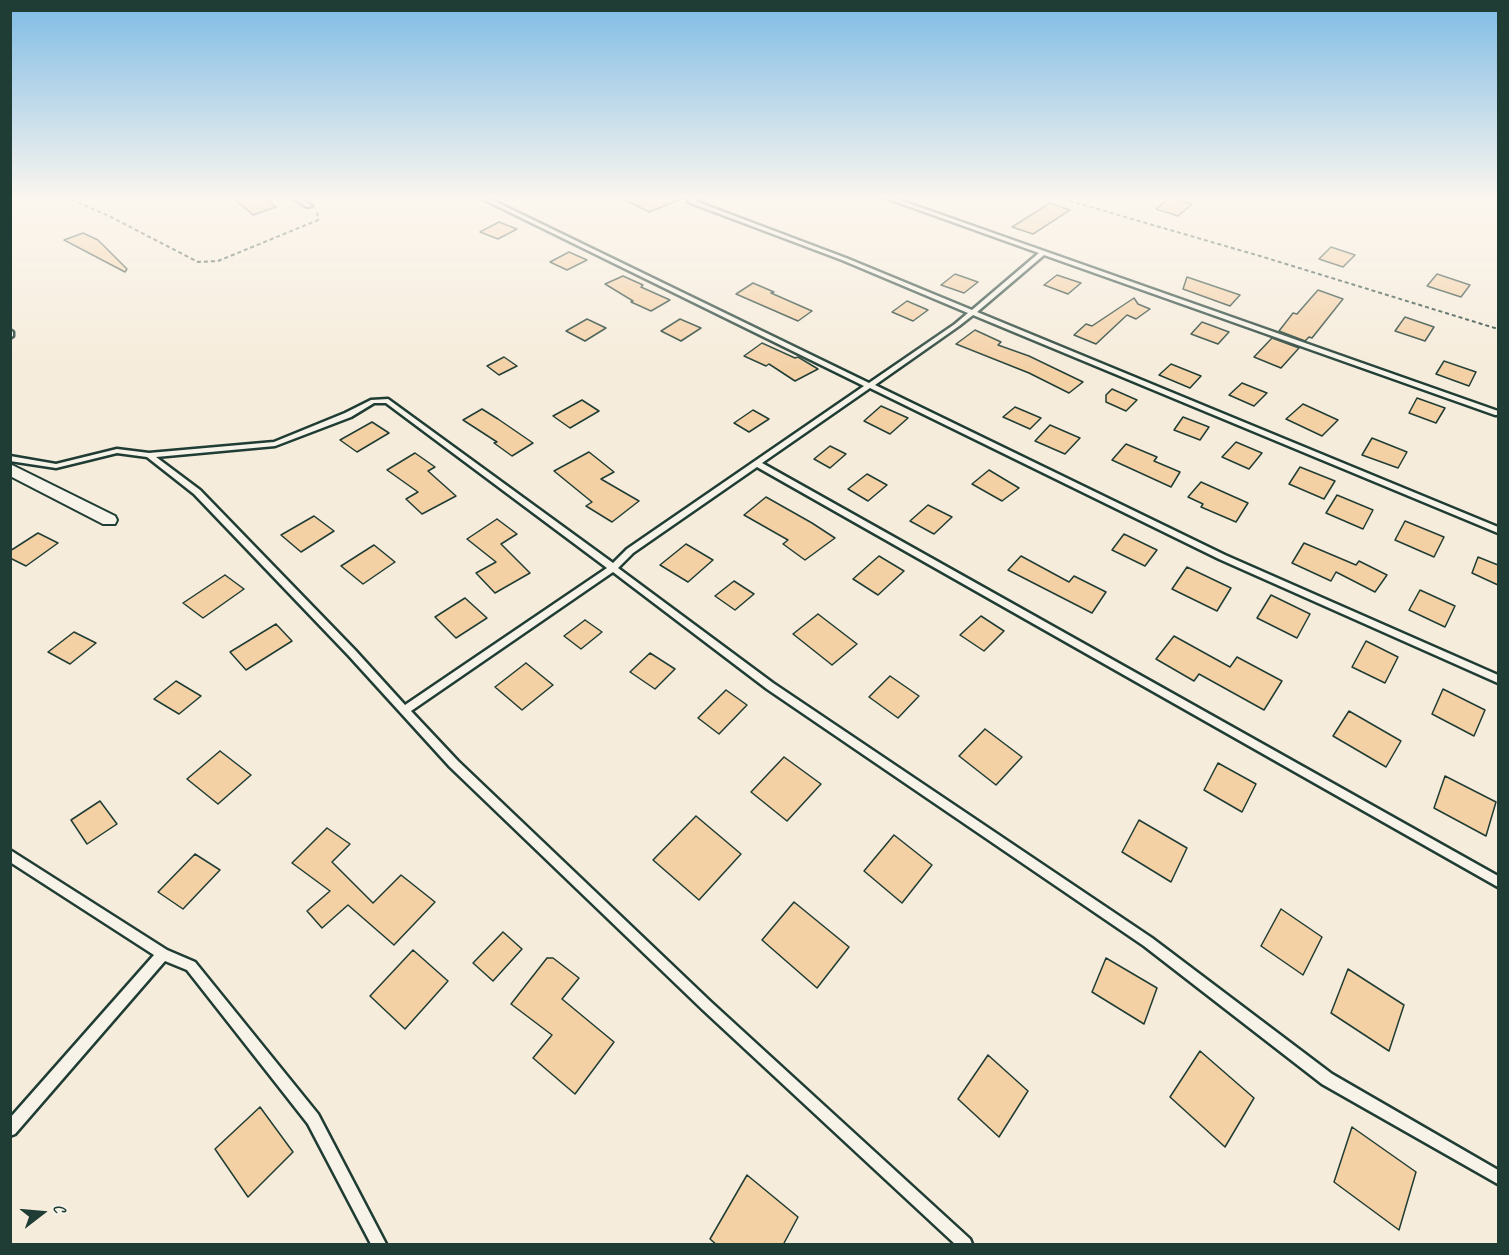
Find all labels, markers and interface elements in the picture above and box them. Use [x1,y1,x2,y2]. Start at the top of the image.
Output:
north arrow [12,1183,72,1243]
text: С [49,1201,70,1215]

